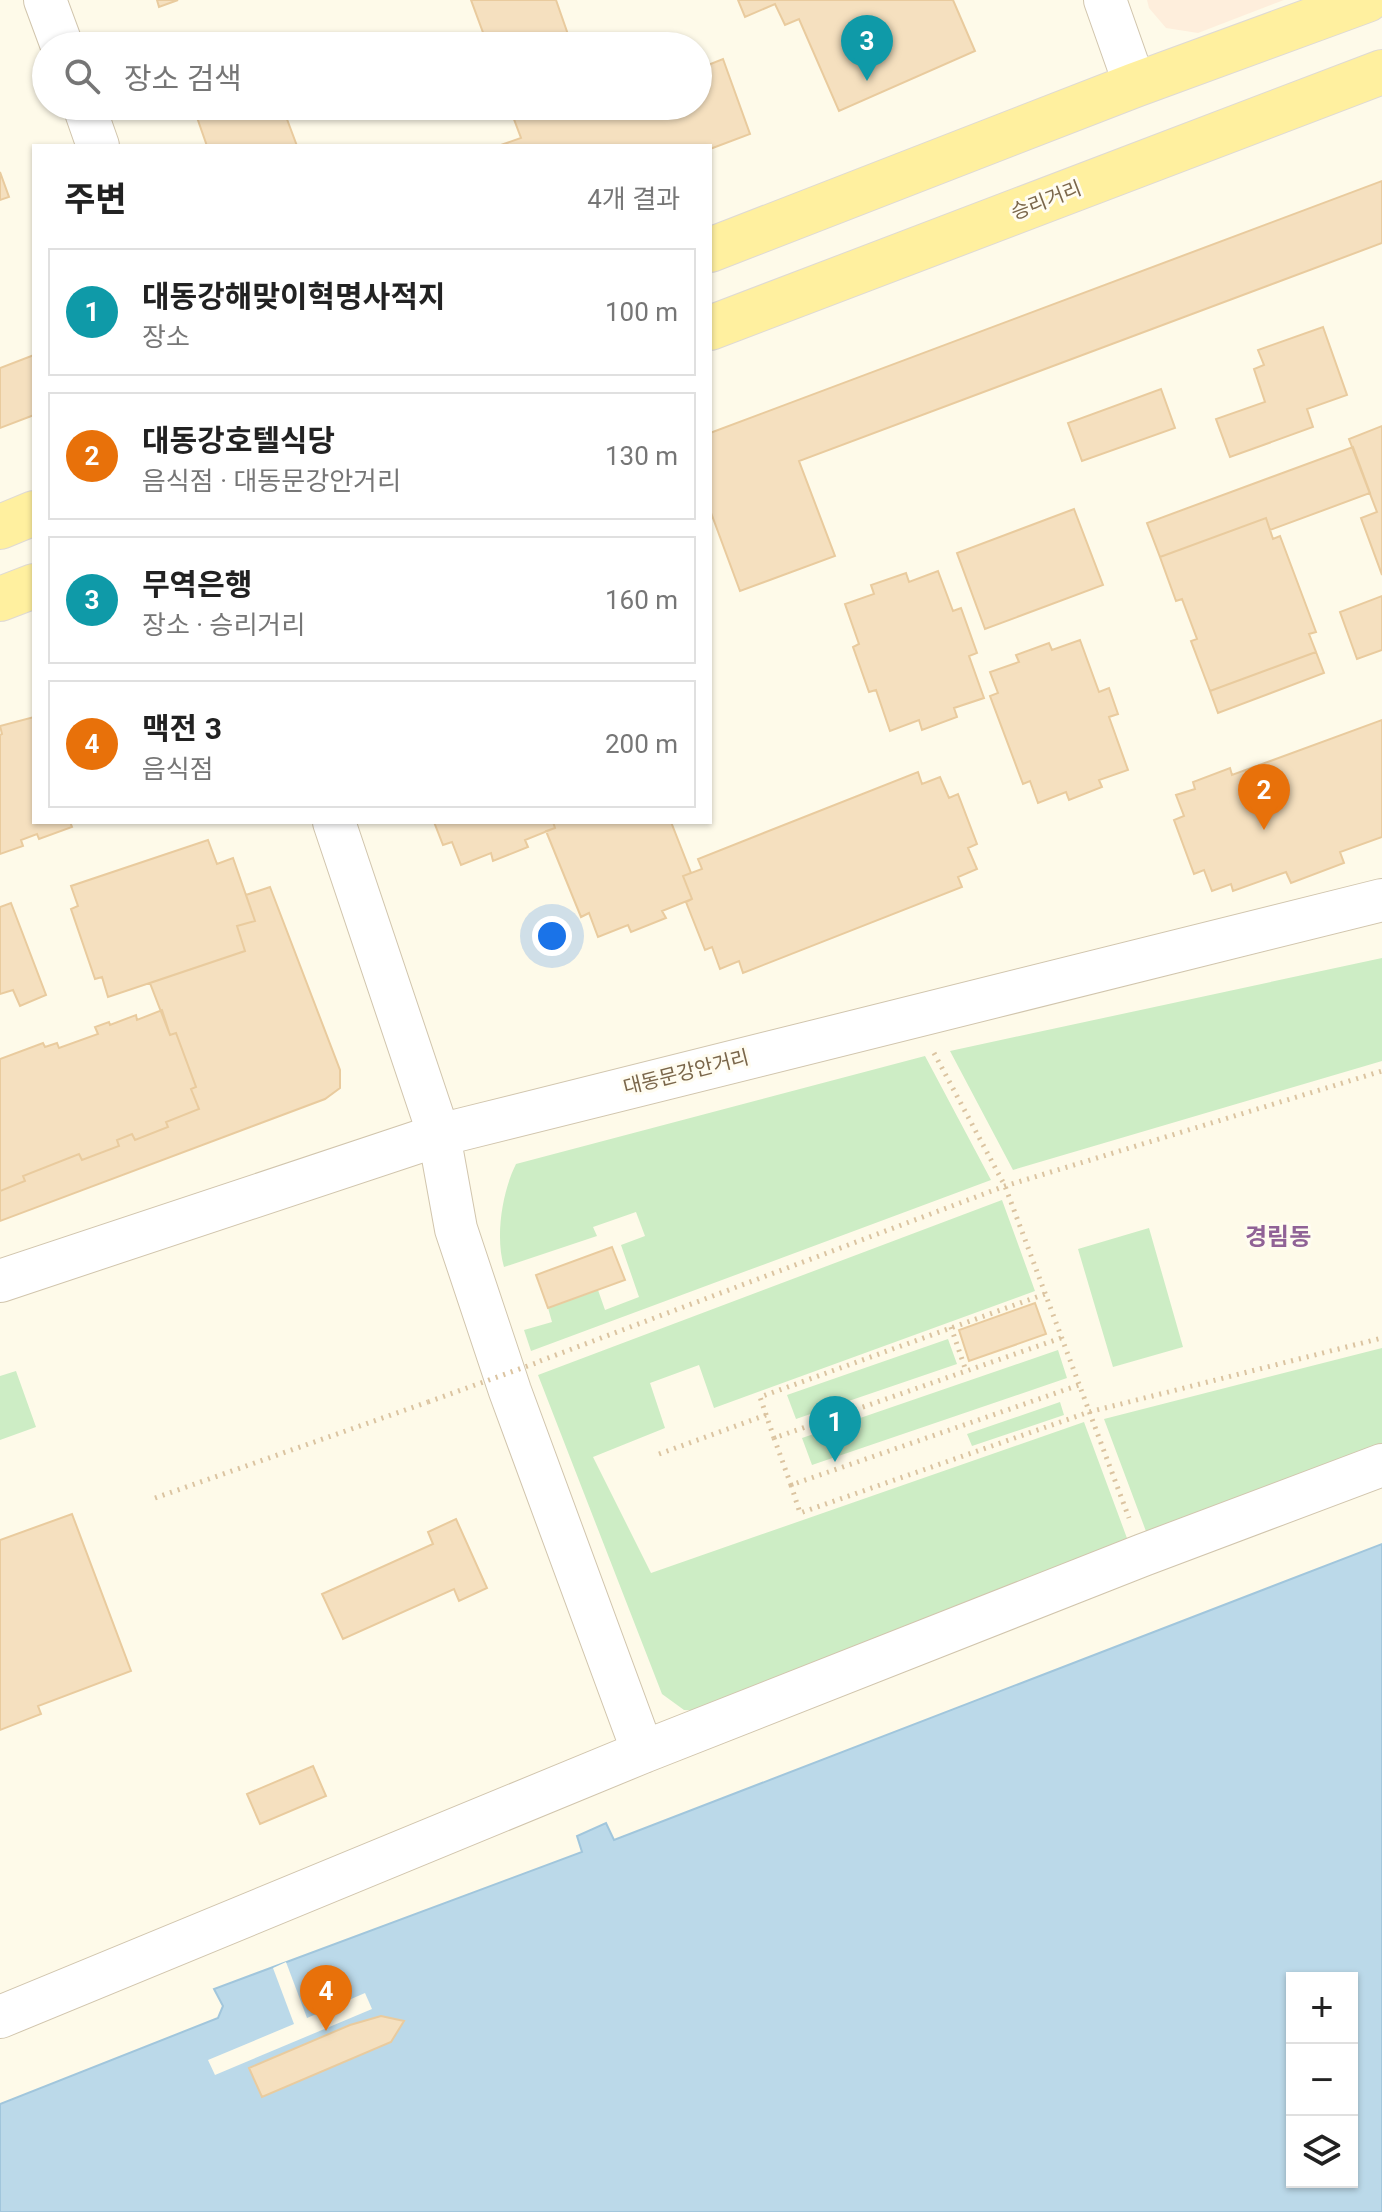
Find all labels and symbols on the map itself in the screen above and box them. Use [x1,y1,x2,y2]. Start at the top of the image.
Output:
pin: 3 [841,15,893,81]
street label: 승리거리 [1007,176,1085,224]
pin: 2 [1238,764,1290,830]
your location [532,916,572,956]
street label: 대동문강안거리 [621,1045,751,1099]
district label: 경림동 [1245,1223,1311,1251]
pin: 1 [809,1396,861,1462]
pin: 4 [300,1965,352,2031]

